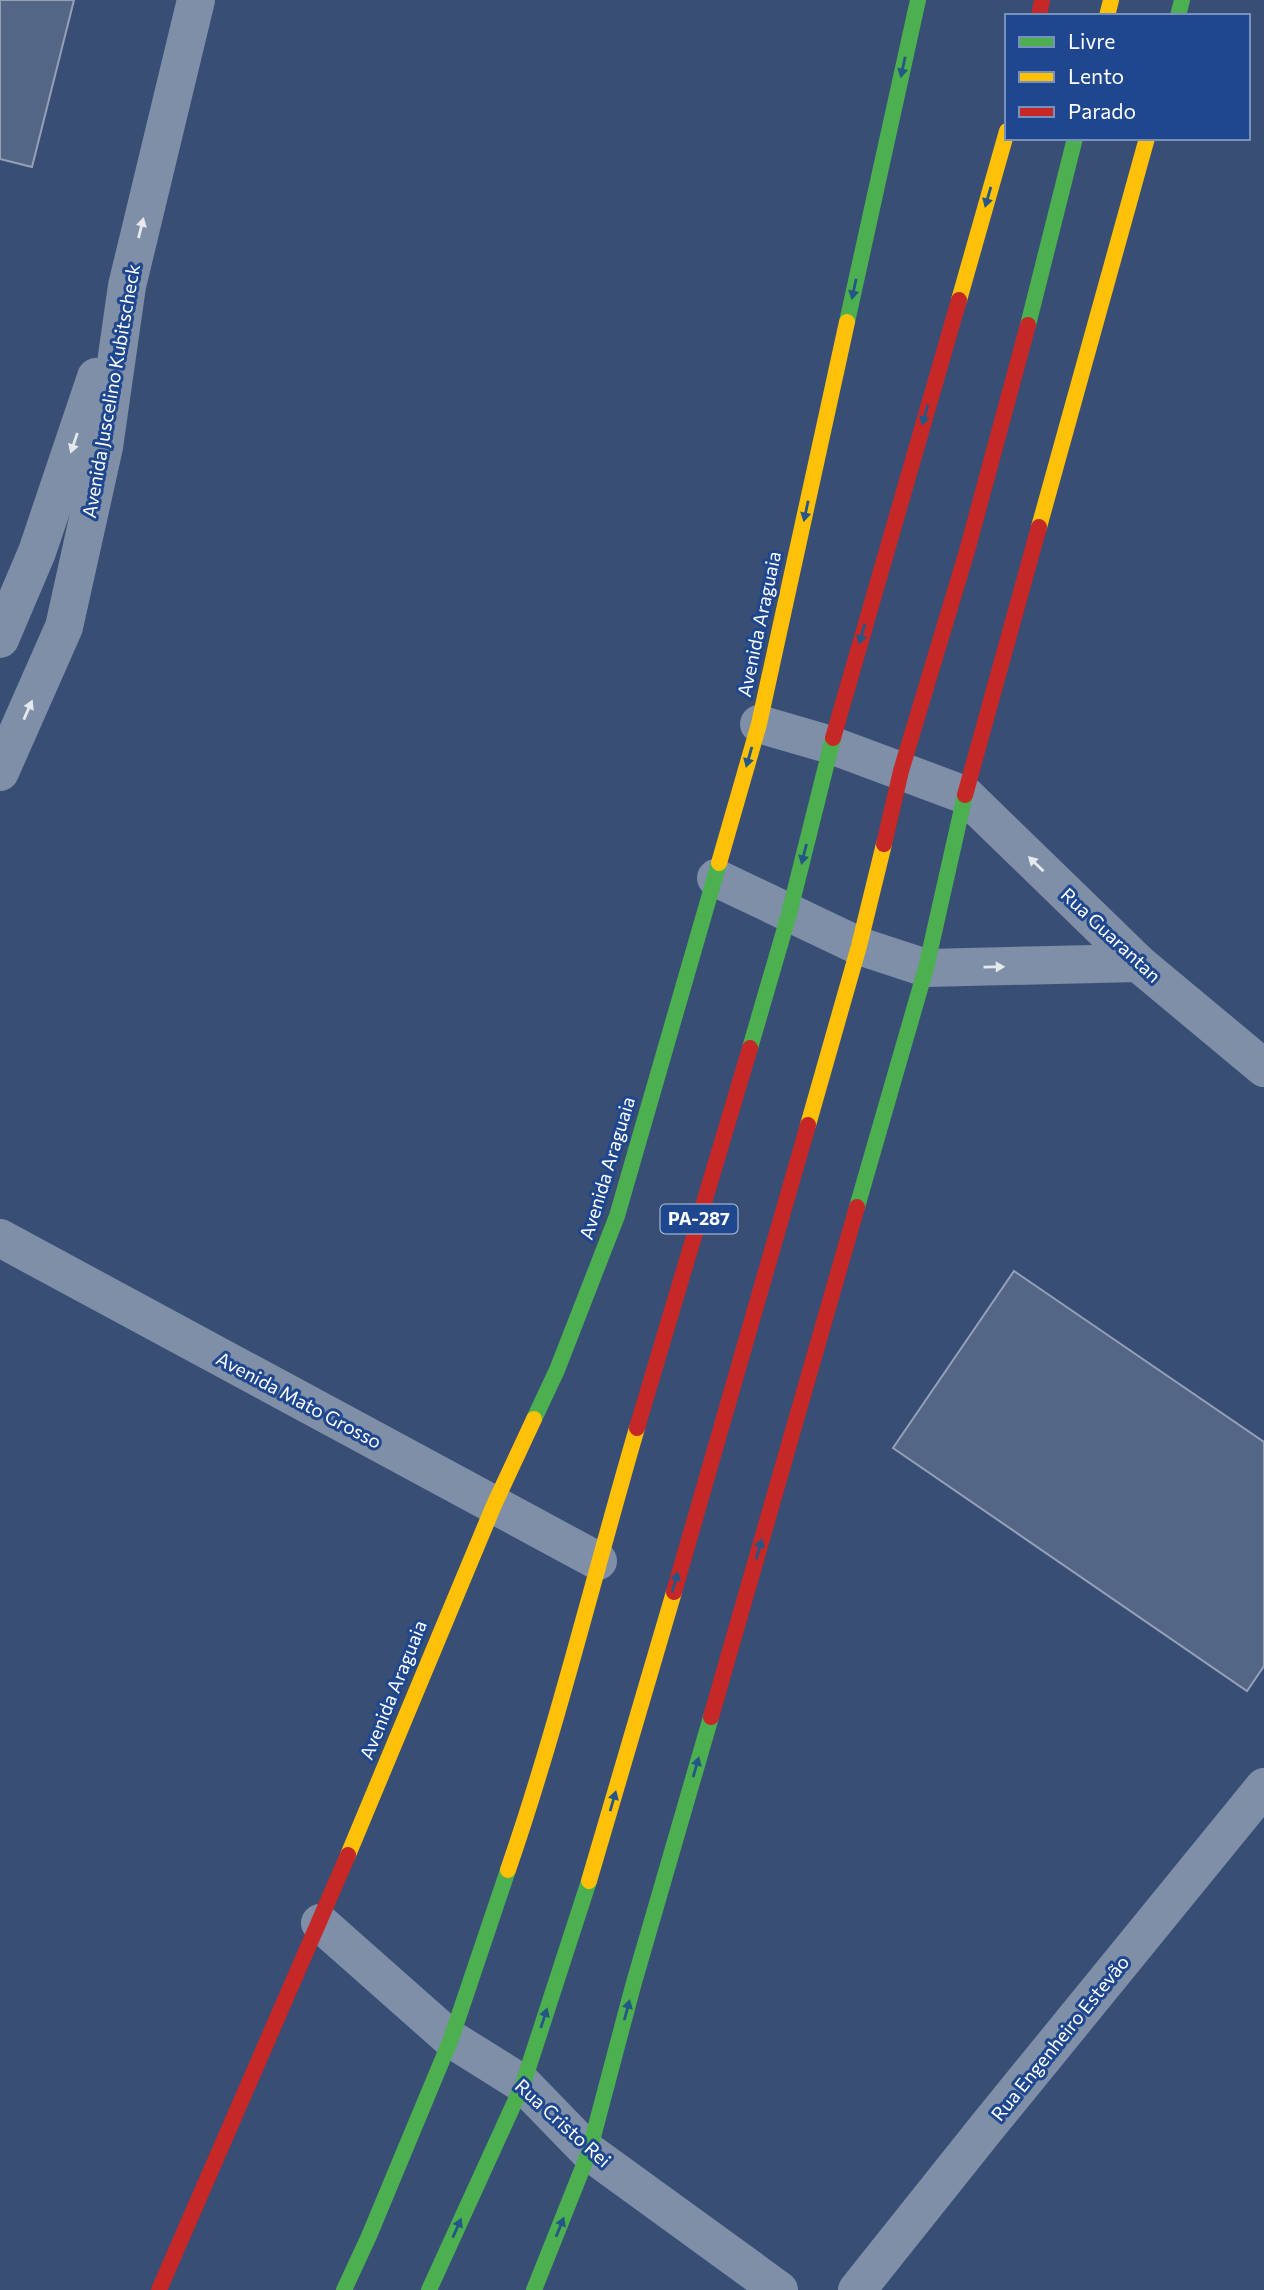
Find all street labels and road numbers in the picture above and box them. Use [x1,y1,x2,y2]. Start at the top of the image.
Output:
street label: Avenida Juscelino Kubitscheck [77,262,144,520]
street label: Avenida Araguaia [732,549,785,699]
street label: Rua Guarantan [1057,883,1166,987]
street label: Avenida Araguaia [574,1094,639,1242]
road number: PA-287 [660,1204,738,1234]
street label: Avenida Mato Grosso [213,1346,386,1453]
street label: Avenida Araguaia [354,1617,431,1763]
street label: Rua Engenheiro Estevão [986,1950,1133,2125]
street label: Rua Cristo Rei [511,2074,616,2172]

